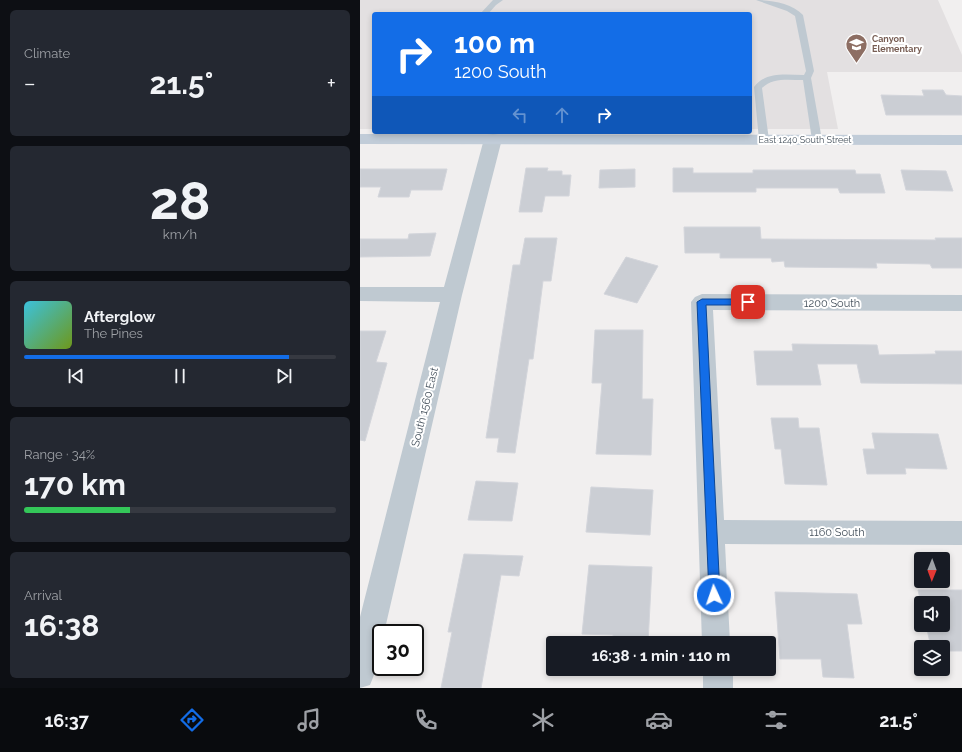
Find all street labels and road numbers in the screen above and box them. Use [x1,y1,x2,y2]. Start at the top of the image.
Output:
street label: East 1240 South Street [759,135,851,145]
street label: 1200 South [804,297,860,310]
street label: South 1560 East [409,366,441,448]
street label: 1160 South [809,526,865,539]

